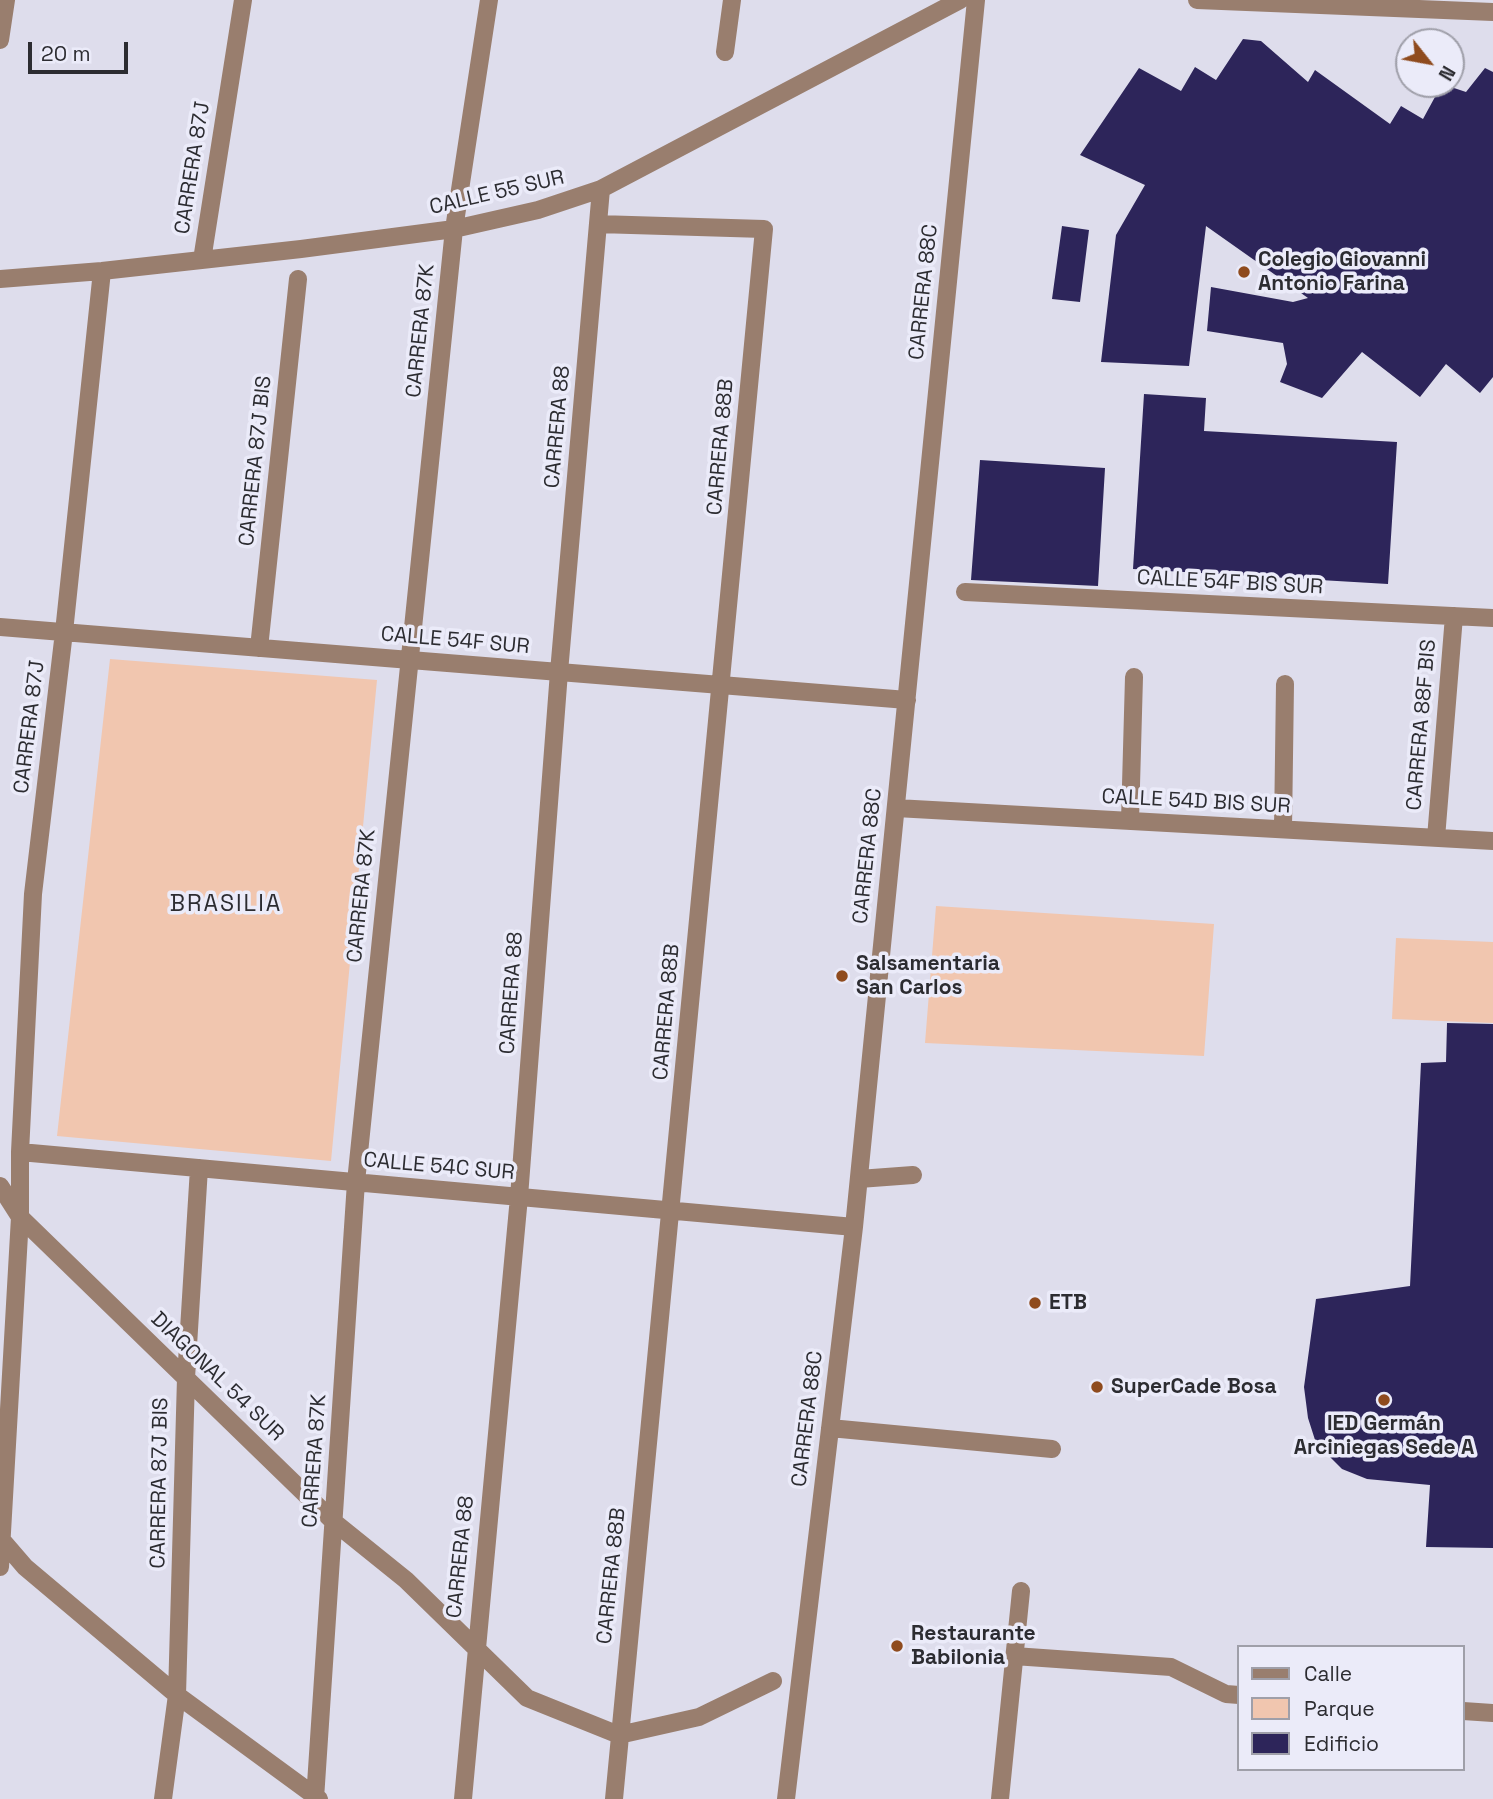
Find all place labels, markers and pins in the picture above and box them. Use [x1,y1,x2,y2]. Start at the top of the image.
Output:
place label: Colegio Giovanni Antonio Farina [1258,247,1426,297]
marker: Colegio Giovanni Antonio Farina [1236,264,1252,280]
place label: Salsamentaria San Carlos [856,951,1000,1001]
marker: Salsamentaria San Carlos [834,968,850,984]
place label: ETB [1049,1290,1087,1316]
marker: ETB [1027,1295,1043,1311]
place label: SuperCade Bosa [1111,1374,1277,1400]
marker: SuperCade Bosa [1089,1379,1105,1395]
marker: IED Germán Arciniegas Sede A [1376,1392,1392,1408]
place label: IED Germán Arciniegas Sede A [1294,1411,1474,1461]
place label: Restaurante Babilonia [911,1621,1036,1671]
marker: Restaurante Babilonia [889,1638,905,1654]

